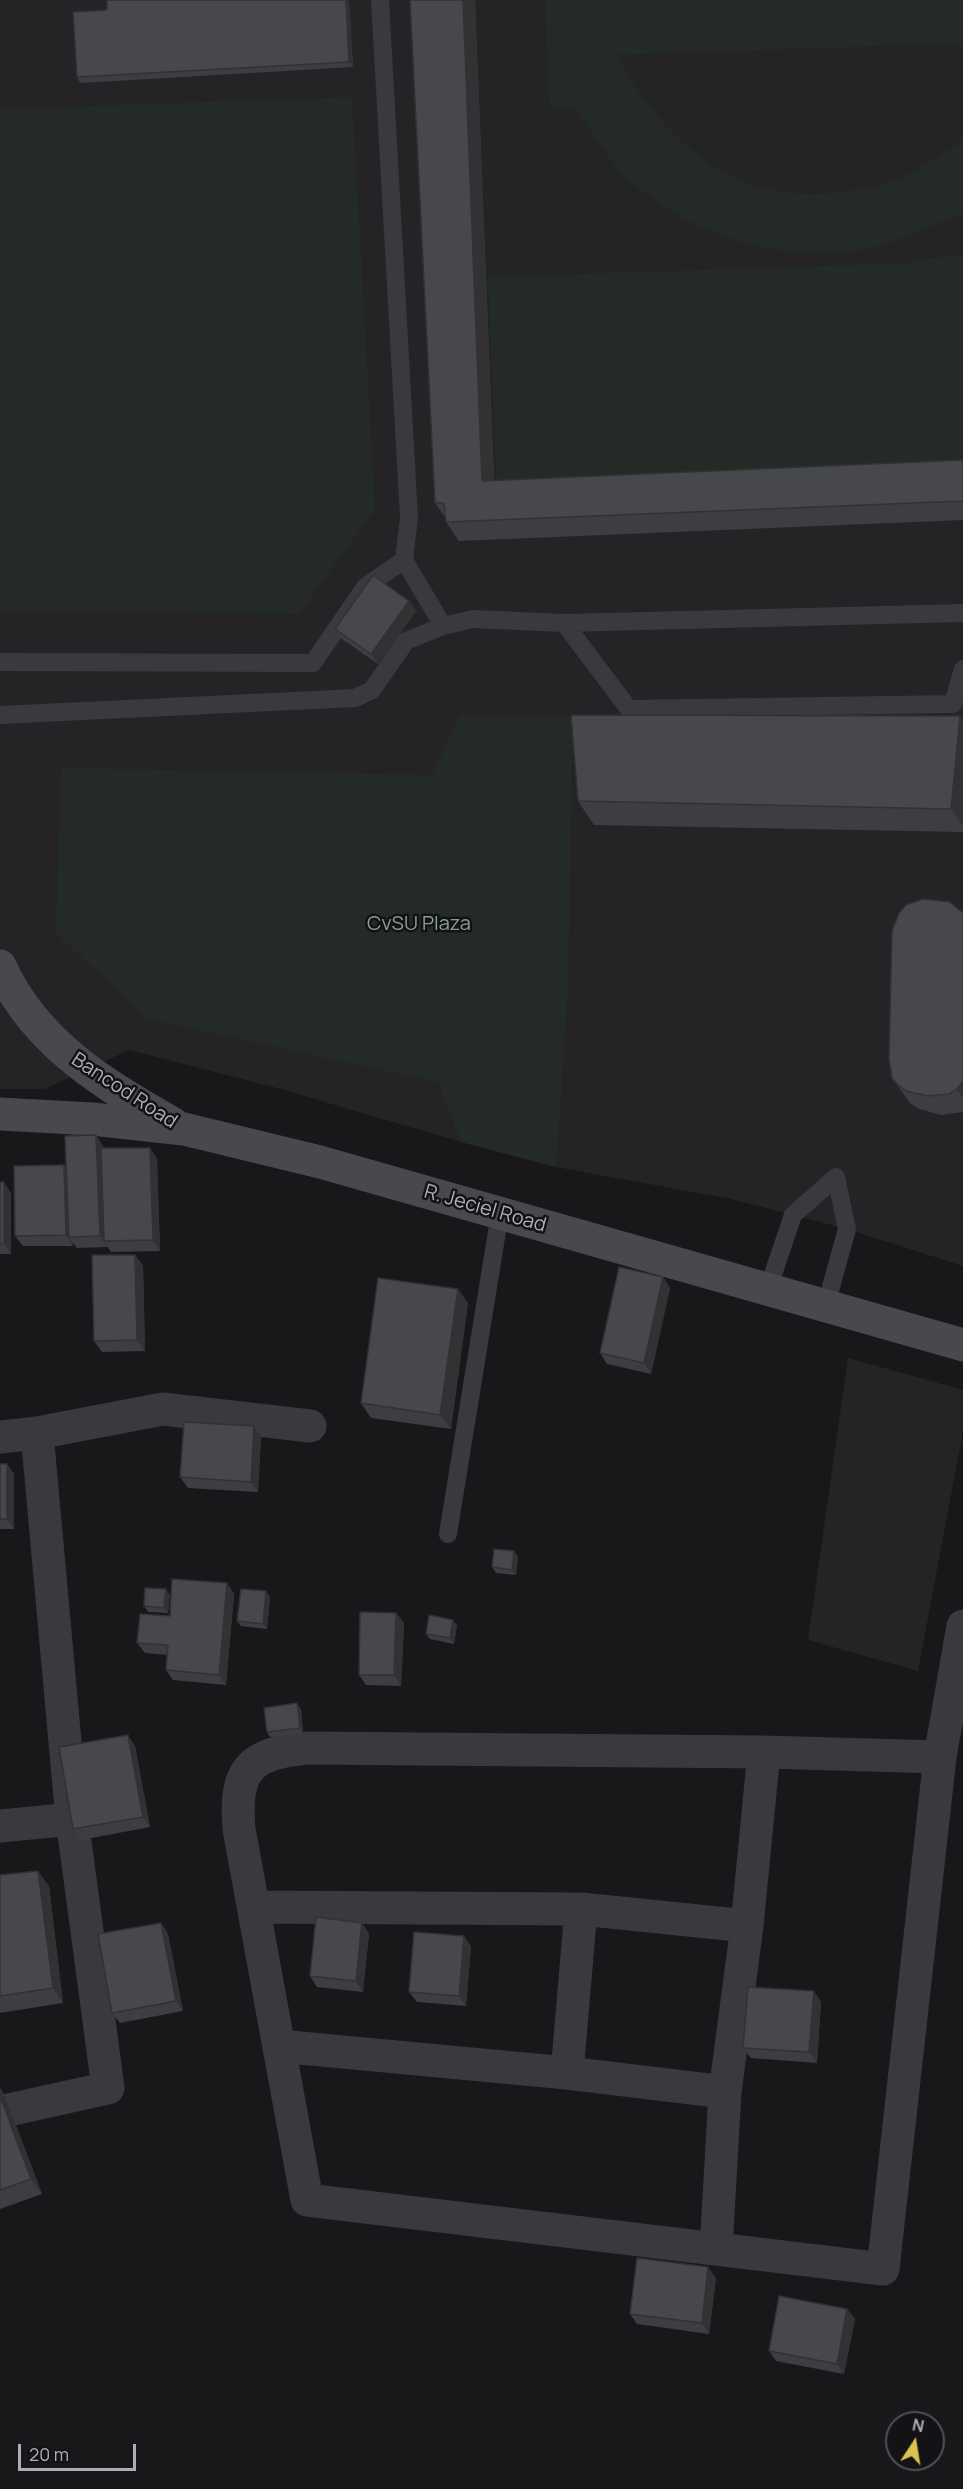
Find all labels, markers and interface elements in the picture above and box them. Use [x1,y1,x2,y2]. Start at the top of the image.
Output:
park label: CvSU Plaza [367,912,471,936]
street label: Bancod Road [67,1048,181,1134]
street label: R. Jeciel Road [421,1180,549,1238]
north arrow [885,2411,945,2471]
text: N [910,2413,926,2437]
scale bar [21,2432,140,2470]
text: 20 m [29,2442,69,2466]

